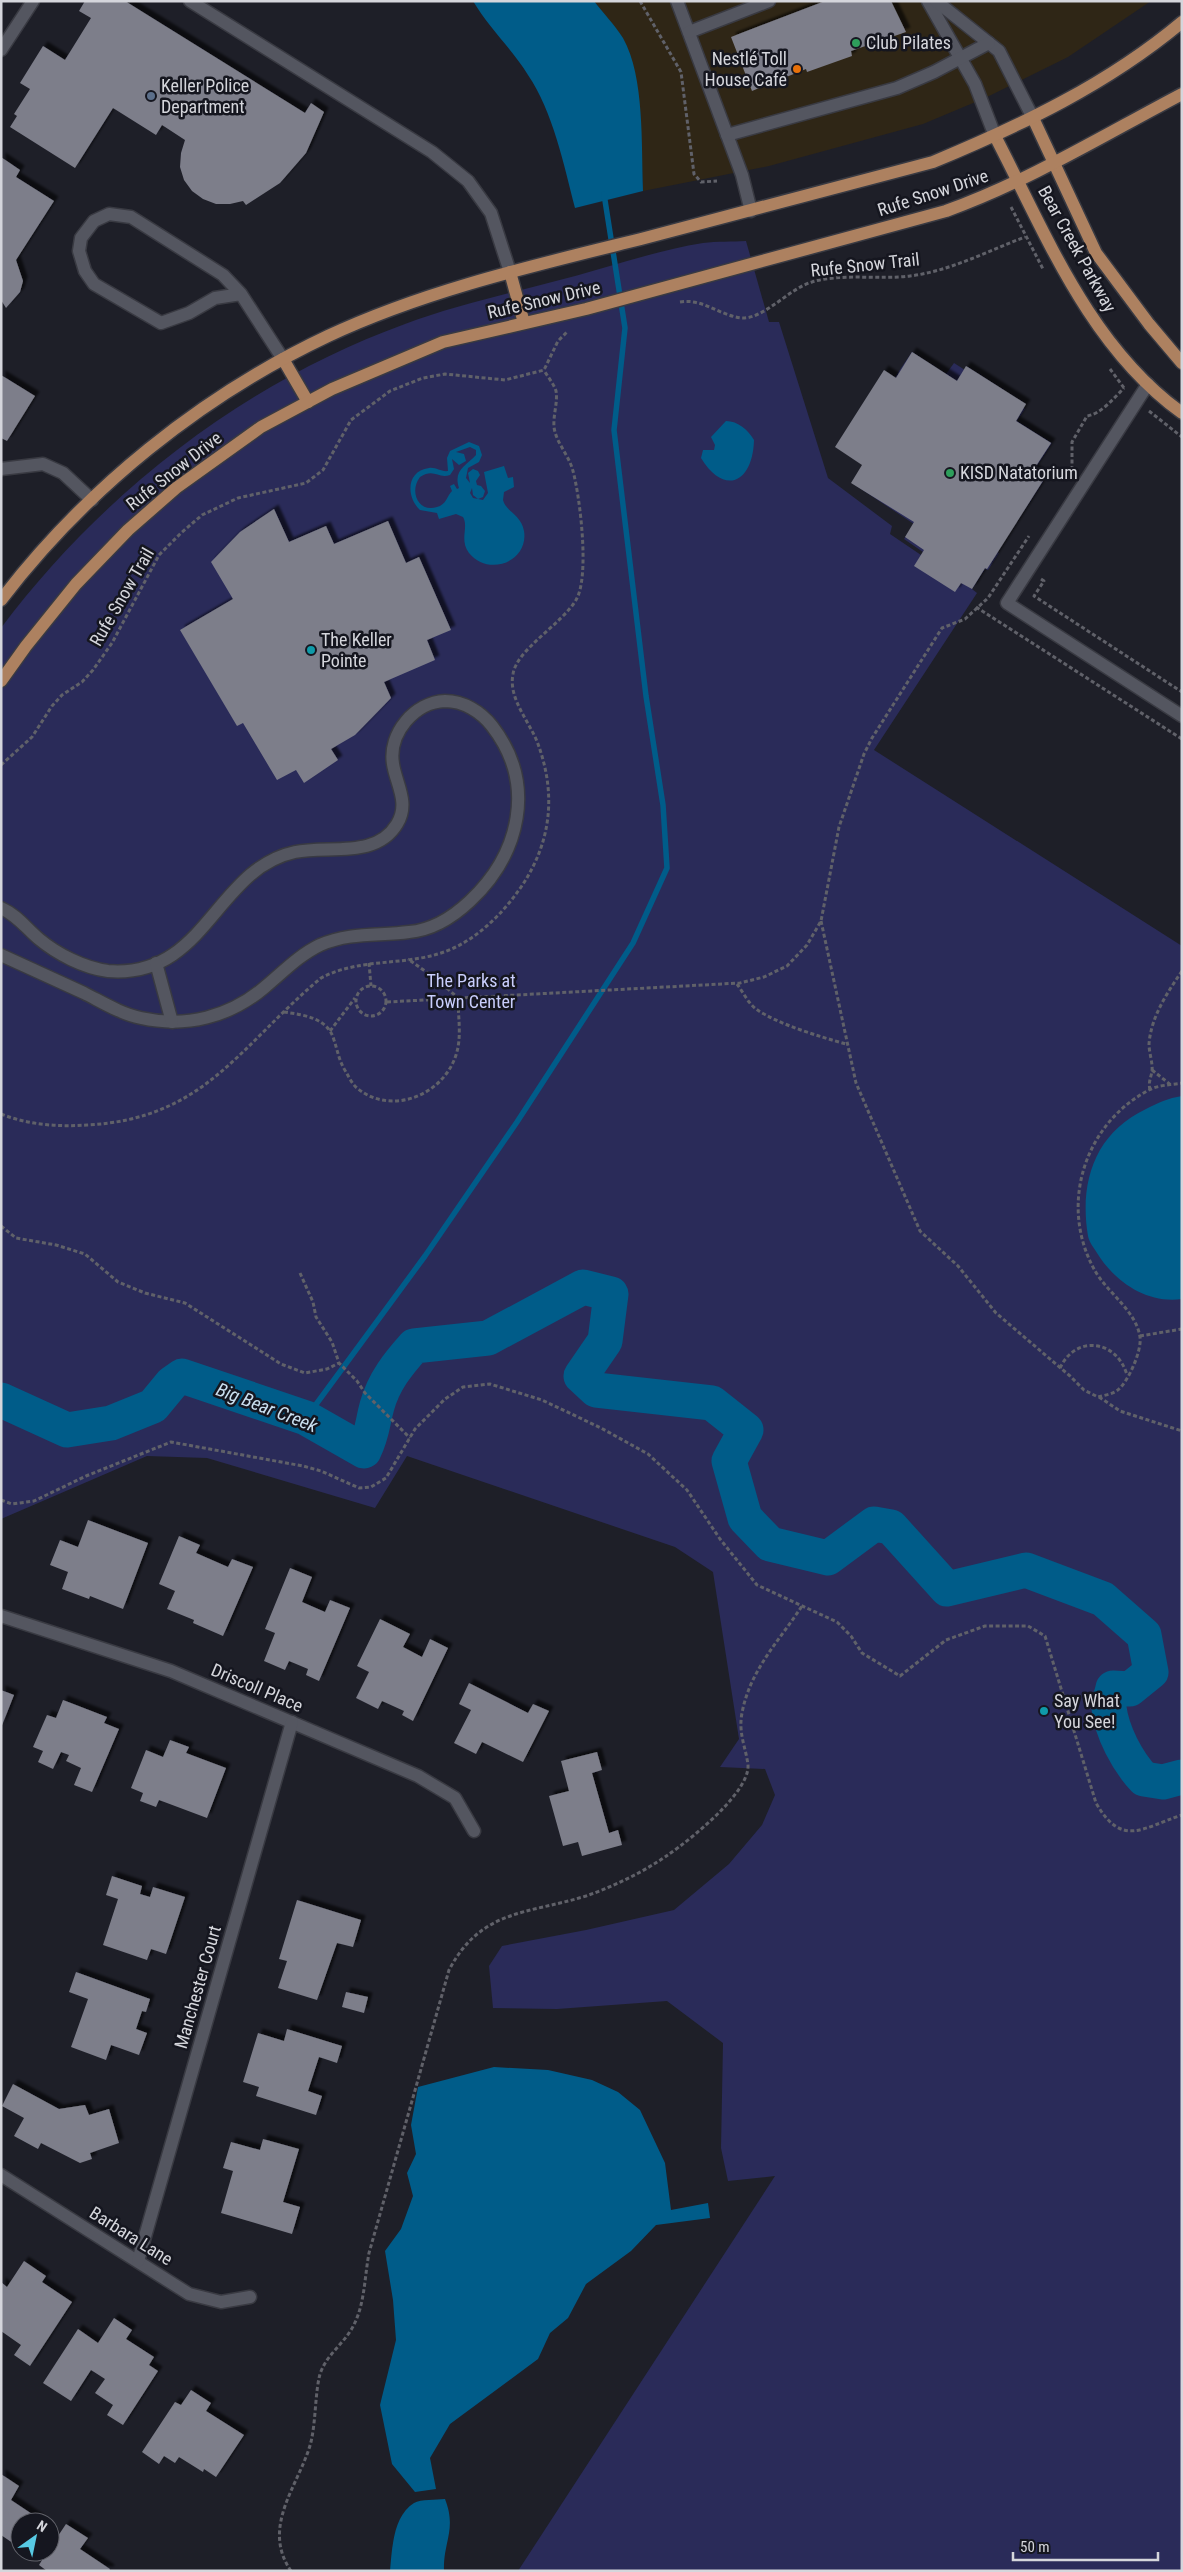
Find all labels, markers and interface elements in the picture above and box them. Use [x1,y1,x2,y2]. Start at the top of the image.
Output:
place label: Club Pilates [866,32,951,53]
marker: Club Pilates [850,37,862,49]
place label: Nestlé Toll House Café [705,48,787,90]
marker: Nestlé Toll House Café [791,63,803,75]
place label: Keller Police Department [161,75,249,117]
marker: Keller Police Department [145,90,157,102]
street label: Rufe Snow Drive [875,165,991,220]
street label: Bear Creek Parkway [1034,182,1121,316]
street label: Rufe Snow Trail [809,248,921,281]
street label: Rufe Snow Drive [485,276,602,323]
street label: Rufe Snow Drive [122,427,226,514]
place label: KISD Natatorium [960,462,1078,483]
marker: KISD Natatorium [944,467,956,479]
street label: Rufe Snow Trail [85,544,158,649]
place label: The Keller Pointe [321,629,392,671]
marker: The Keller Pointe [305,644,317,656]
park label: The Parks at Town Center [426,970,516,1012]
water label: Big Bear Creek [213,1378,321,1438]
street label: Driscoll Place [208,1659,306,1716]
place label: Say What You See! [1054,1690,1120,1732]
marker: Say What You See! [1038,1705,1050,1717]
street label: Manchester Court [170,1923,225,2051]
street label: Barbara Lane [86,2202,177,2269]
north arrow [10,2512,60,2562]
text: N [34,2517,50,2535]
scale bar [1013,2530,1158,2562]
text: 50 m [1020,2538,1050,2556]

